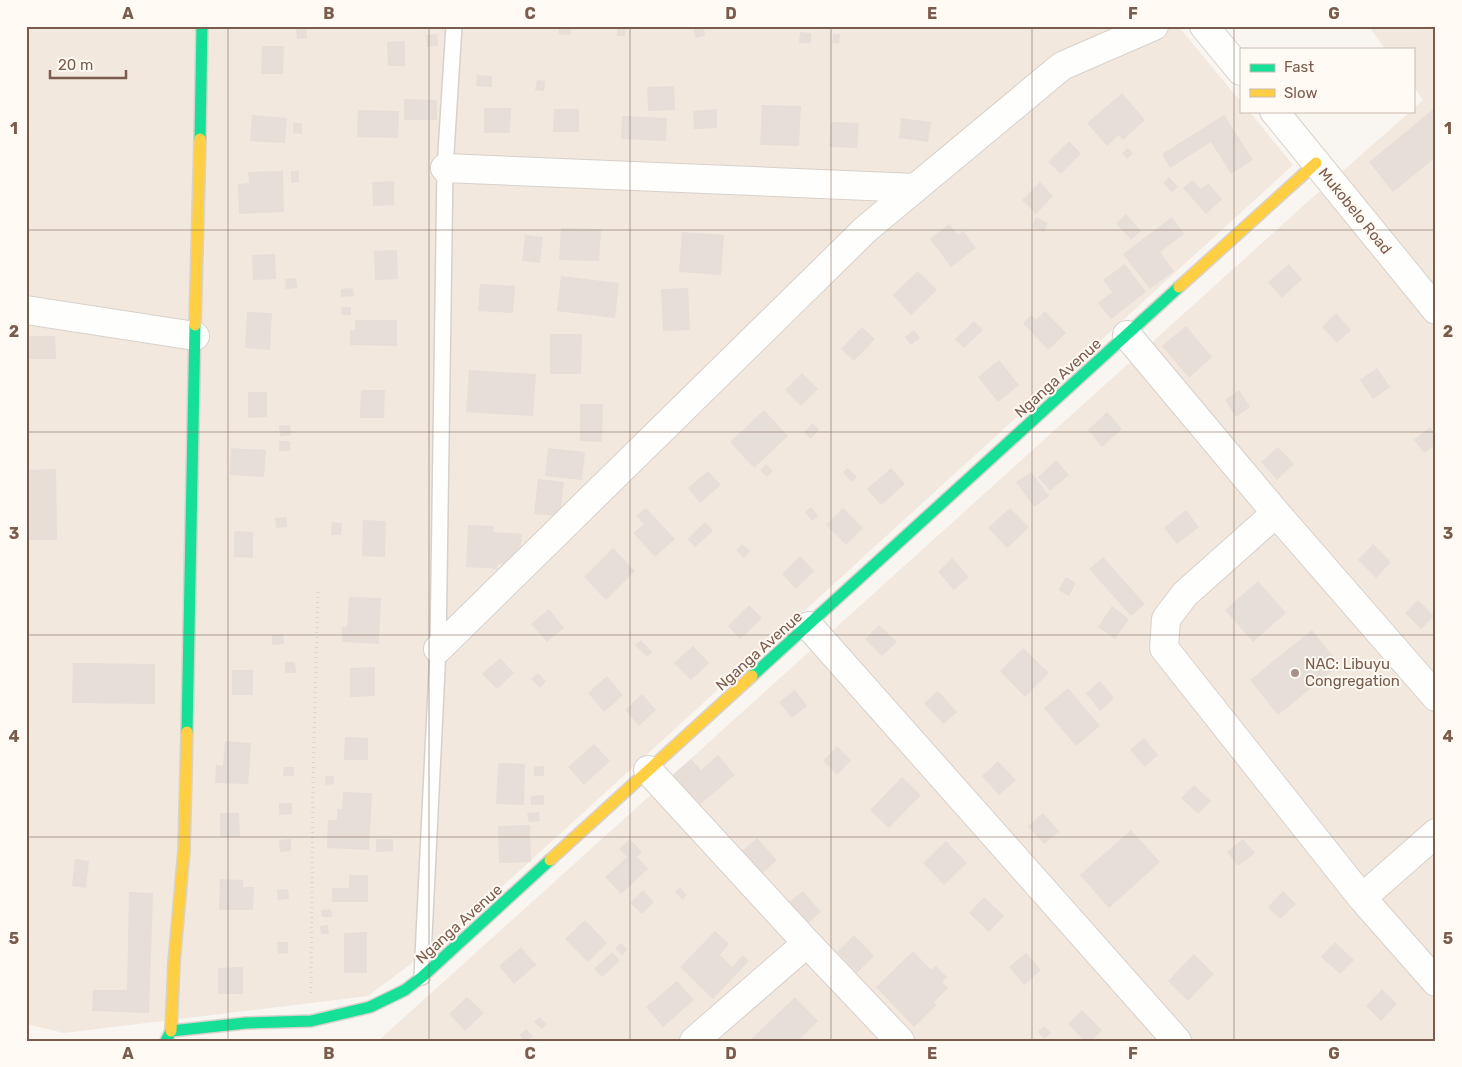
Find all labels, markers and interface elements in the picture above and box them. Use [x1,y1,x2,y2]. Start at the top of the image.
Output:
text: A [122,4,134,23]
text: B [323,4,335,23]
text: C [524,4,536,23]
text: D [725,4,737,23]
text: E [927,4,937,23]
text: F [1128,4,1138,23]
text: G [1328,4,1340,23]
scale bar [50,48,126,80]
legend [1240,48,1414,112]
text: 20 m [58,56,93,74]
text: Fast [1284,58,1314,76]
text: Slow [1284,84,1317,102]
text: 1 [10,119,18,138]
text: 1 [1444,119,1452,138]
street label: Mukobelo Road [1315,164,1395,258]
text: 2 [9,322,19,341]
text: 2 [1443,322,1453,341]
street label: Nganga Avenue [1011,335,1105,421]
text: 3 [9,524,19,543]
text: 3 [1443,524,1453,543]
street label: Nganga Avenue [712,608,806,694]
place label: NAC: Libuyu Congregation [1305,655,1400,690]
marker: NAC: Libuyu Congregation [1289,667,1301,679]
text: 4 [9,727,20,746]
text: 4 [1443,727,1454,746]
street label: Nganga Avenue [412,881,506,967]
text: 5 [9,929,19,948]
text: 5 [1443,929,1453,948]
text: A [122,1044,134,1063]
text: B [323,1044,335,1063]
text: C [524,1044,536,1063]
text: D [725,1044,737,1063]
text: E [927,1044,937,1063]
text: F [1128,1044,1138,1063]
text: G [1328,1044,1340,1063]

